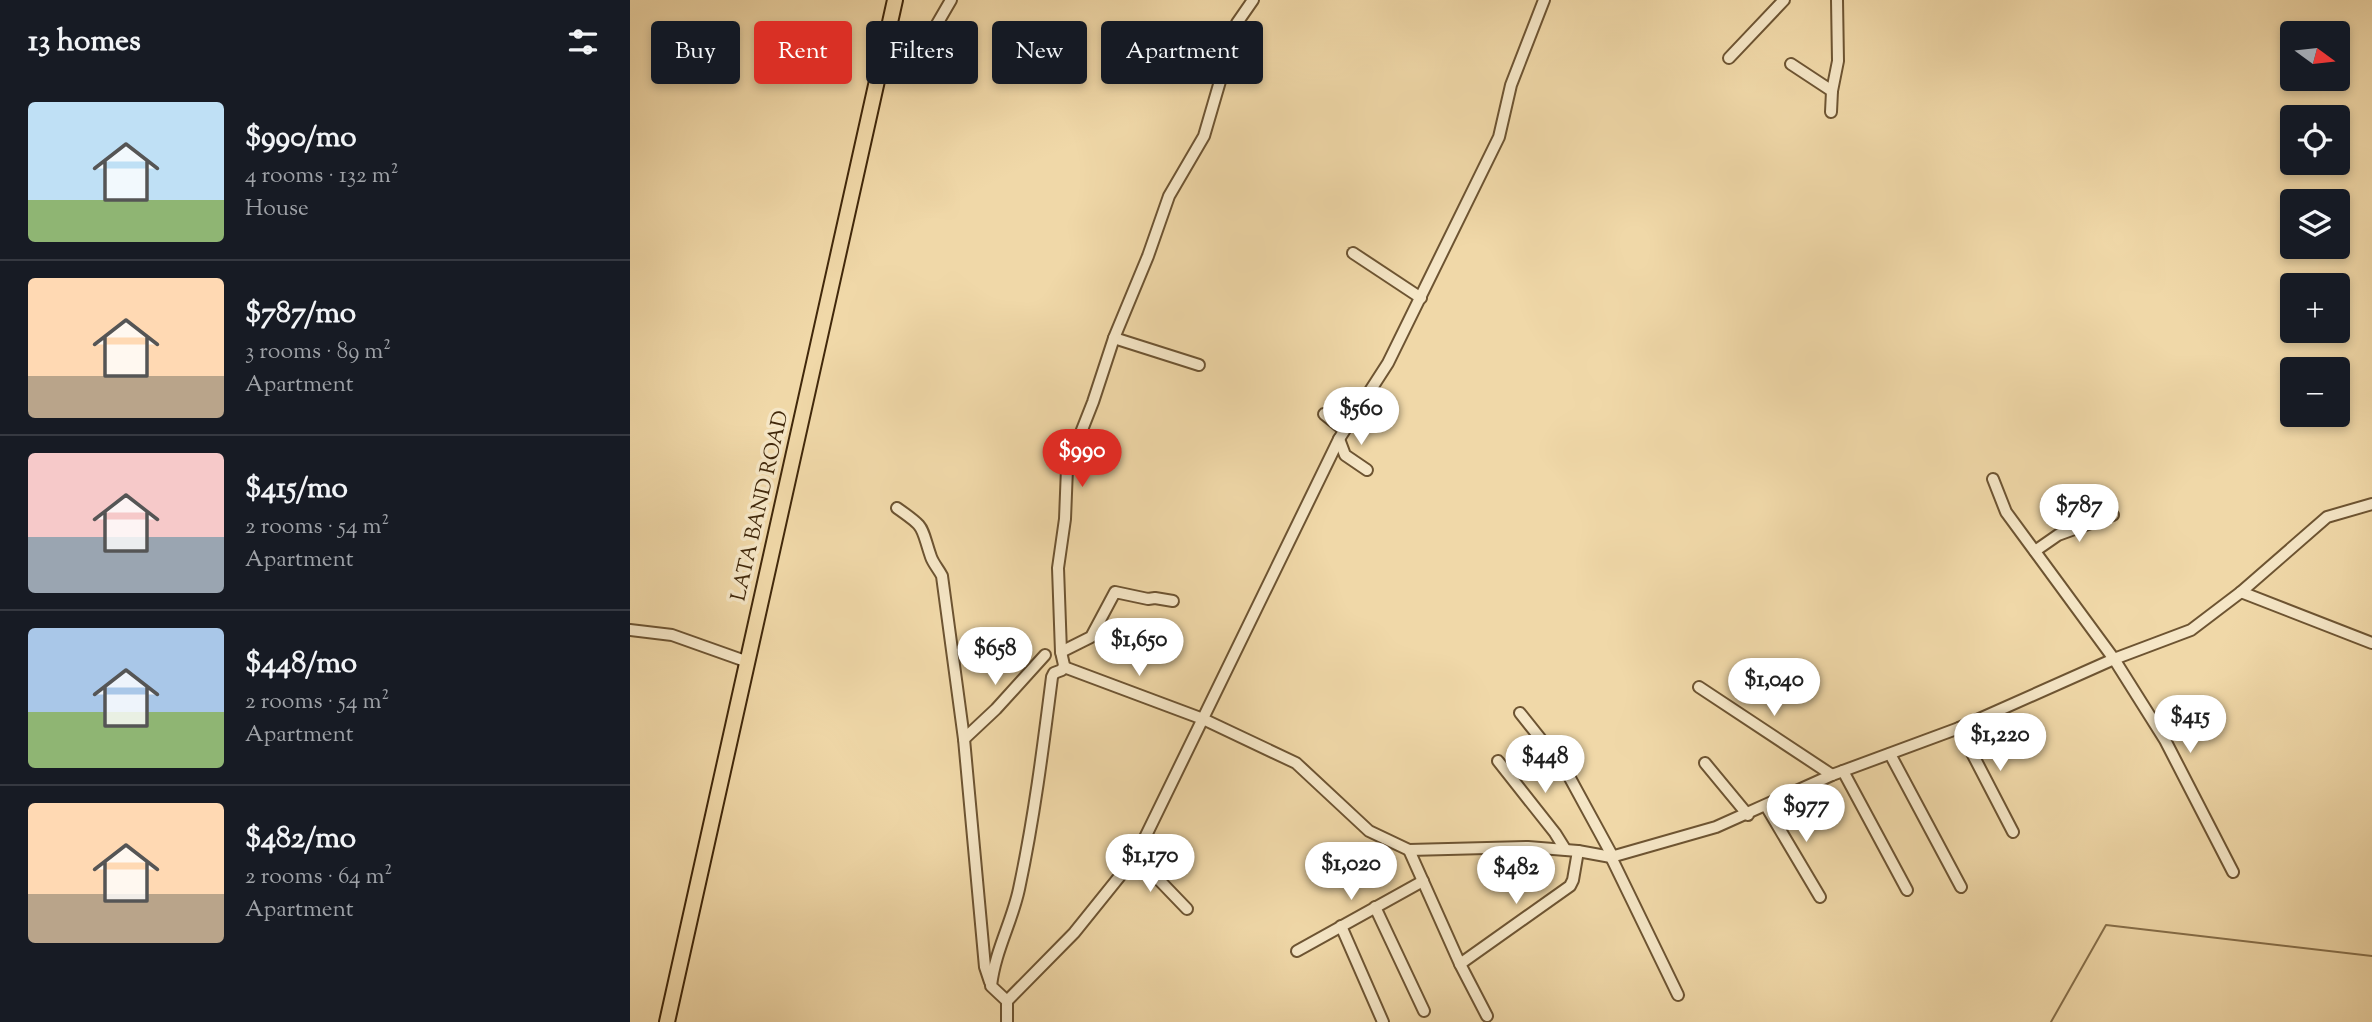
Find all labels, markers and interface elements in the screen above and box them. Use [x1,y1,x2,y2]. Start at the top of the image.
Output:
text: 13 homes [28,21,141,64]
chip: Buy [651,21,740,84]
chip: Rent [754,21,852,84]
chip: Filters [866,21,978,84]
chip: New [992,21,1087,84]
chip: Apartment [1101,21,1263,84]
north arrow [2280,21,2350,91]
map controls [2280,21,2350,427]
icon: filters [564,23,602,61]
button: locate [2280,105,2350,175]
text: $990/mo [245,117,357,160]
icon: home [84,130,168,214]
text: 4 rooms · 132 m² [245,160,398,193]
button: layers [2280,189,2350,259]
text: House [245,193,309,226]
button: + [2280,273,2350,343]
text: $787/mo [245,293,356,336]
icon: home [84,306,168,390]
text: 3 rooms · 89 m² [245,336,391,369]
button: − [2280,357,2350,427]
text: Apartment [245,369,354,402]
pin: $560 [1320,388,1402,447]
text: $560 [1339,393,1383,426]
street label: LATA BAND ROAD [724,408,798,604]
pin: $990 [1041,430,1123,489]
text: $990 [1059,435,1105,468]
text: $415/mo [245,468,348,511]
icon: home [84,481,168,565]
pin: $787 [2038,484,2120,544]
text: $787 [2056,490,2102,523]
text: 2 rooms · 54 m² [245,511,389,544]
text: Apartment [245,544,354,577]
pin: $1,650 [1082,618,1196,678]
text: $1,650 [1111,624,1167,657]
pin: $658 [954,628,1036,687]
text: $658 [973,633,1017,666]
text: $448/mo [245,643,357,686]
icon: home [84,656,168,740]
pin: $1,040 [1717,658,1831,718]
text: $1,040 [1744,664,1804,697]
text: 2 rooms · 54 m² [245,686,389,719]
pin: $415 [2149,696,2231,755]
text: $415 [2170,701,2210,734]
pin: $1,220 [1943,714,2057,773]
text: Apartment [245,719,354,752]
text: $1,220 [1970,719,2030,752]
pin: $448 [1504,736,1586,795]
text: $448 [1522,741,1568,774]
pin: $977 [1765,784,1847,844]
text: $977 [1783,790,1829,823]
text: $482/mo [245,818,356,861]
icon: home [84,831,168,915]
pin: $1,170 [1093,834,1207,894]
text: $1,170 [1122,840,1178,873]
pin: $1,020 [1294,842,1408,902]
pin: $482 [1475,846,1557,906]
text: $1,020 [1321,848,1381,881]
text: $482 [1493,852,1539,885]
text: 2 rooms · 64 m² [245,861,392,894]
text: Apartment [245,894,354,927]

